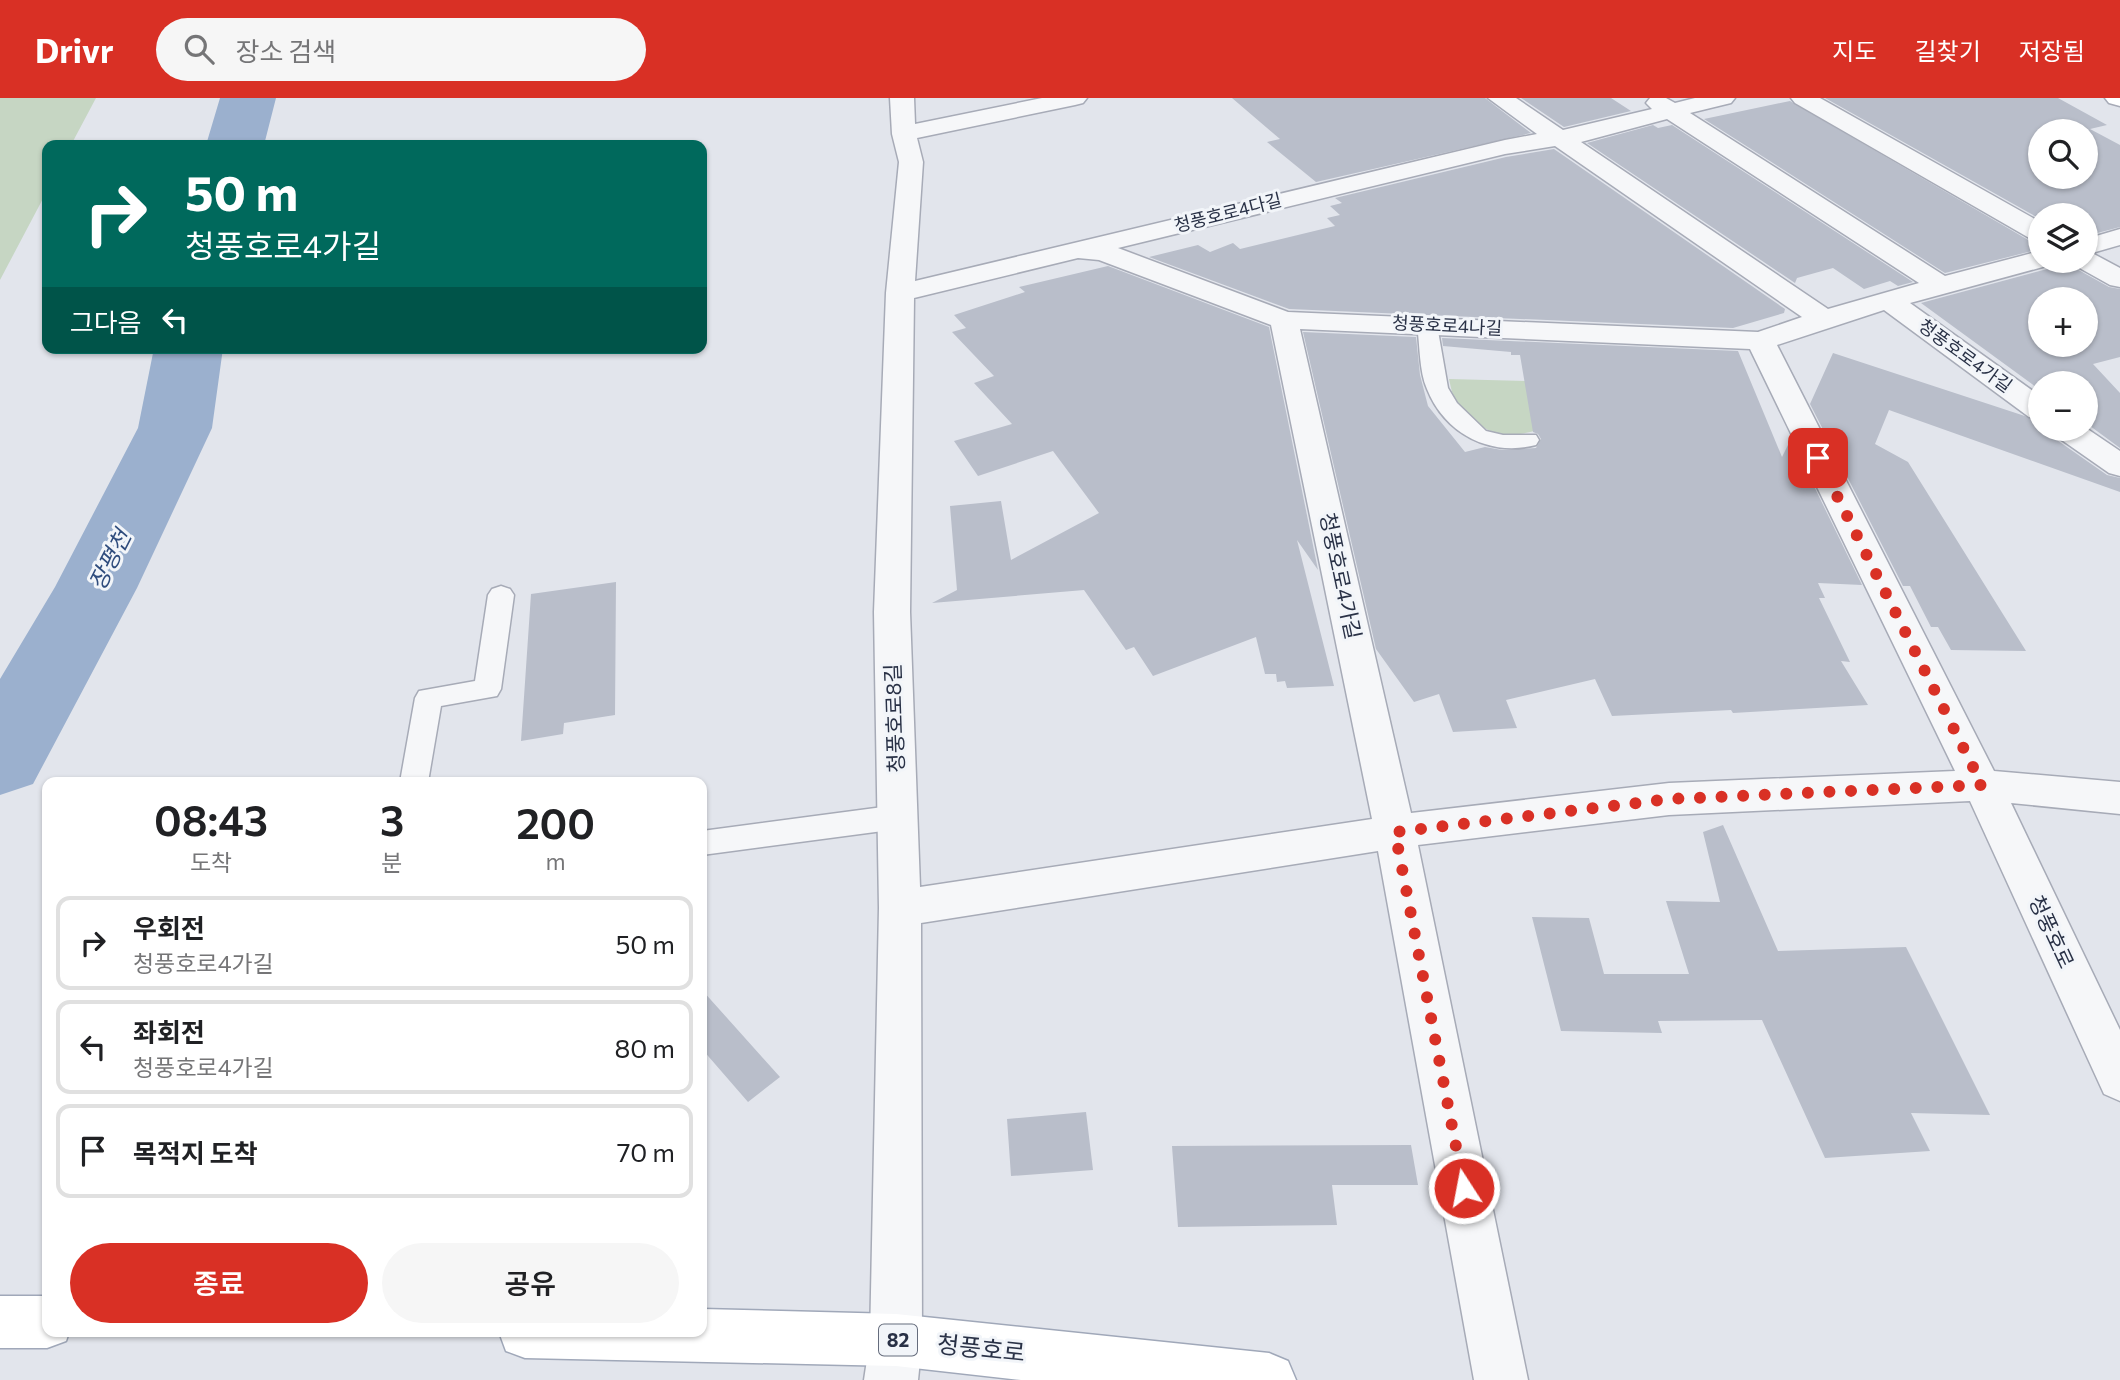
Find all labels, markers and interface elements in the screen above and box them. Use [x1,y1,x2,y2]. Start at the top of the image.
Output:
search box [156,18,646,81]
text: Drivr [35,29,114,70]
icon: search [180,30,218,68]
text: 장소 검색 [236,35,336,66]
text: 지도 [1832,36,1877,65]
text: 길찾기 [1915,36,1981,65]
text: 저장됨 [2019,36,2085,65]
map controls [2028,119,2098,441]
button: search [2028,119,2098,189]
text: 50 m [185,161,298,221]
icon: right [70,168,161,259]
street label: 청풍호로4다길 [1172,188,1284,236]
button: layers [2028,203,2098,273]
text: 청풍호로4가길 [185,225,381,265]
button: + [2028,287,2098,357]
icon: left [156,301,194,339]
text: 그다음 [70,306,142,337]
street label: 청풍호로4나길 [1391,311,1503,339]
street label: 청풍호로4가길 [1915,314,2017,396]
button: − [2028,371,2098,441]
pin [1788,428,1848,488]
icon: arrive [1799,439,1837,477]
street label: 청풍호로4가길 [1316,510,1367,641]
water label: 장평천 [82,522,137,594]
street label: 청풍호로8길 [879,663,908,773]
text: 08:43 [154,793,268,845]
text: 3 [380,793,404,845]
text: 200 [516,796,595,848]
text: m [546,847,566,875]
text: 도착 [190,848,232,876]
text: 분 [381,848,403,876]
street label: 청풍호로 [2025,891,2080,972]
text: 우회전 [133,912,205,943]
icon: right [74,924,112,962]
text: 50 m [615,928,675,959]
text: 청풍호로4가길 [133,949,274,977]
text: 좌회전 [133,1016,205,1047]
icon: left [74,1028,112,1066]
text: 80 m [615,1032,675,1063]
text: 청풍호로4가길 [133,1053,274,1081]
icon: arrive [74,1132,112,1170]
text: 70 m [617,1136,675,1167]
text: 목적지 도착 [133,1137,258,1168]
position arrow [1427,1151,1501,1225]
button: 종료 [70,1243,368,1323]
button: 공유 [382,1243,679,1323]
road number: 82 [879,1324,917,1356]
street label: 청풍호로 [936,1328,1027,1367]

